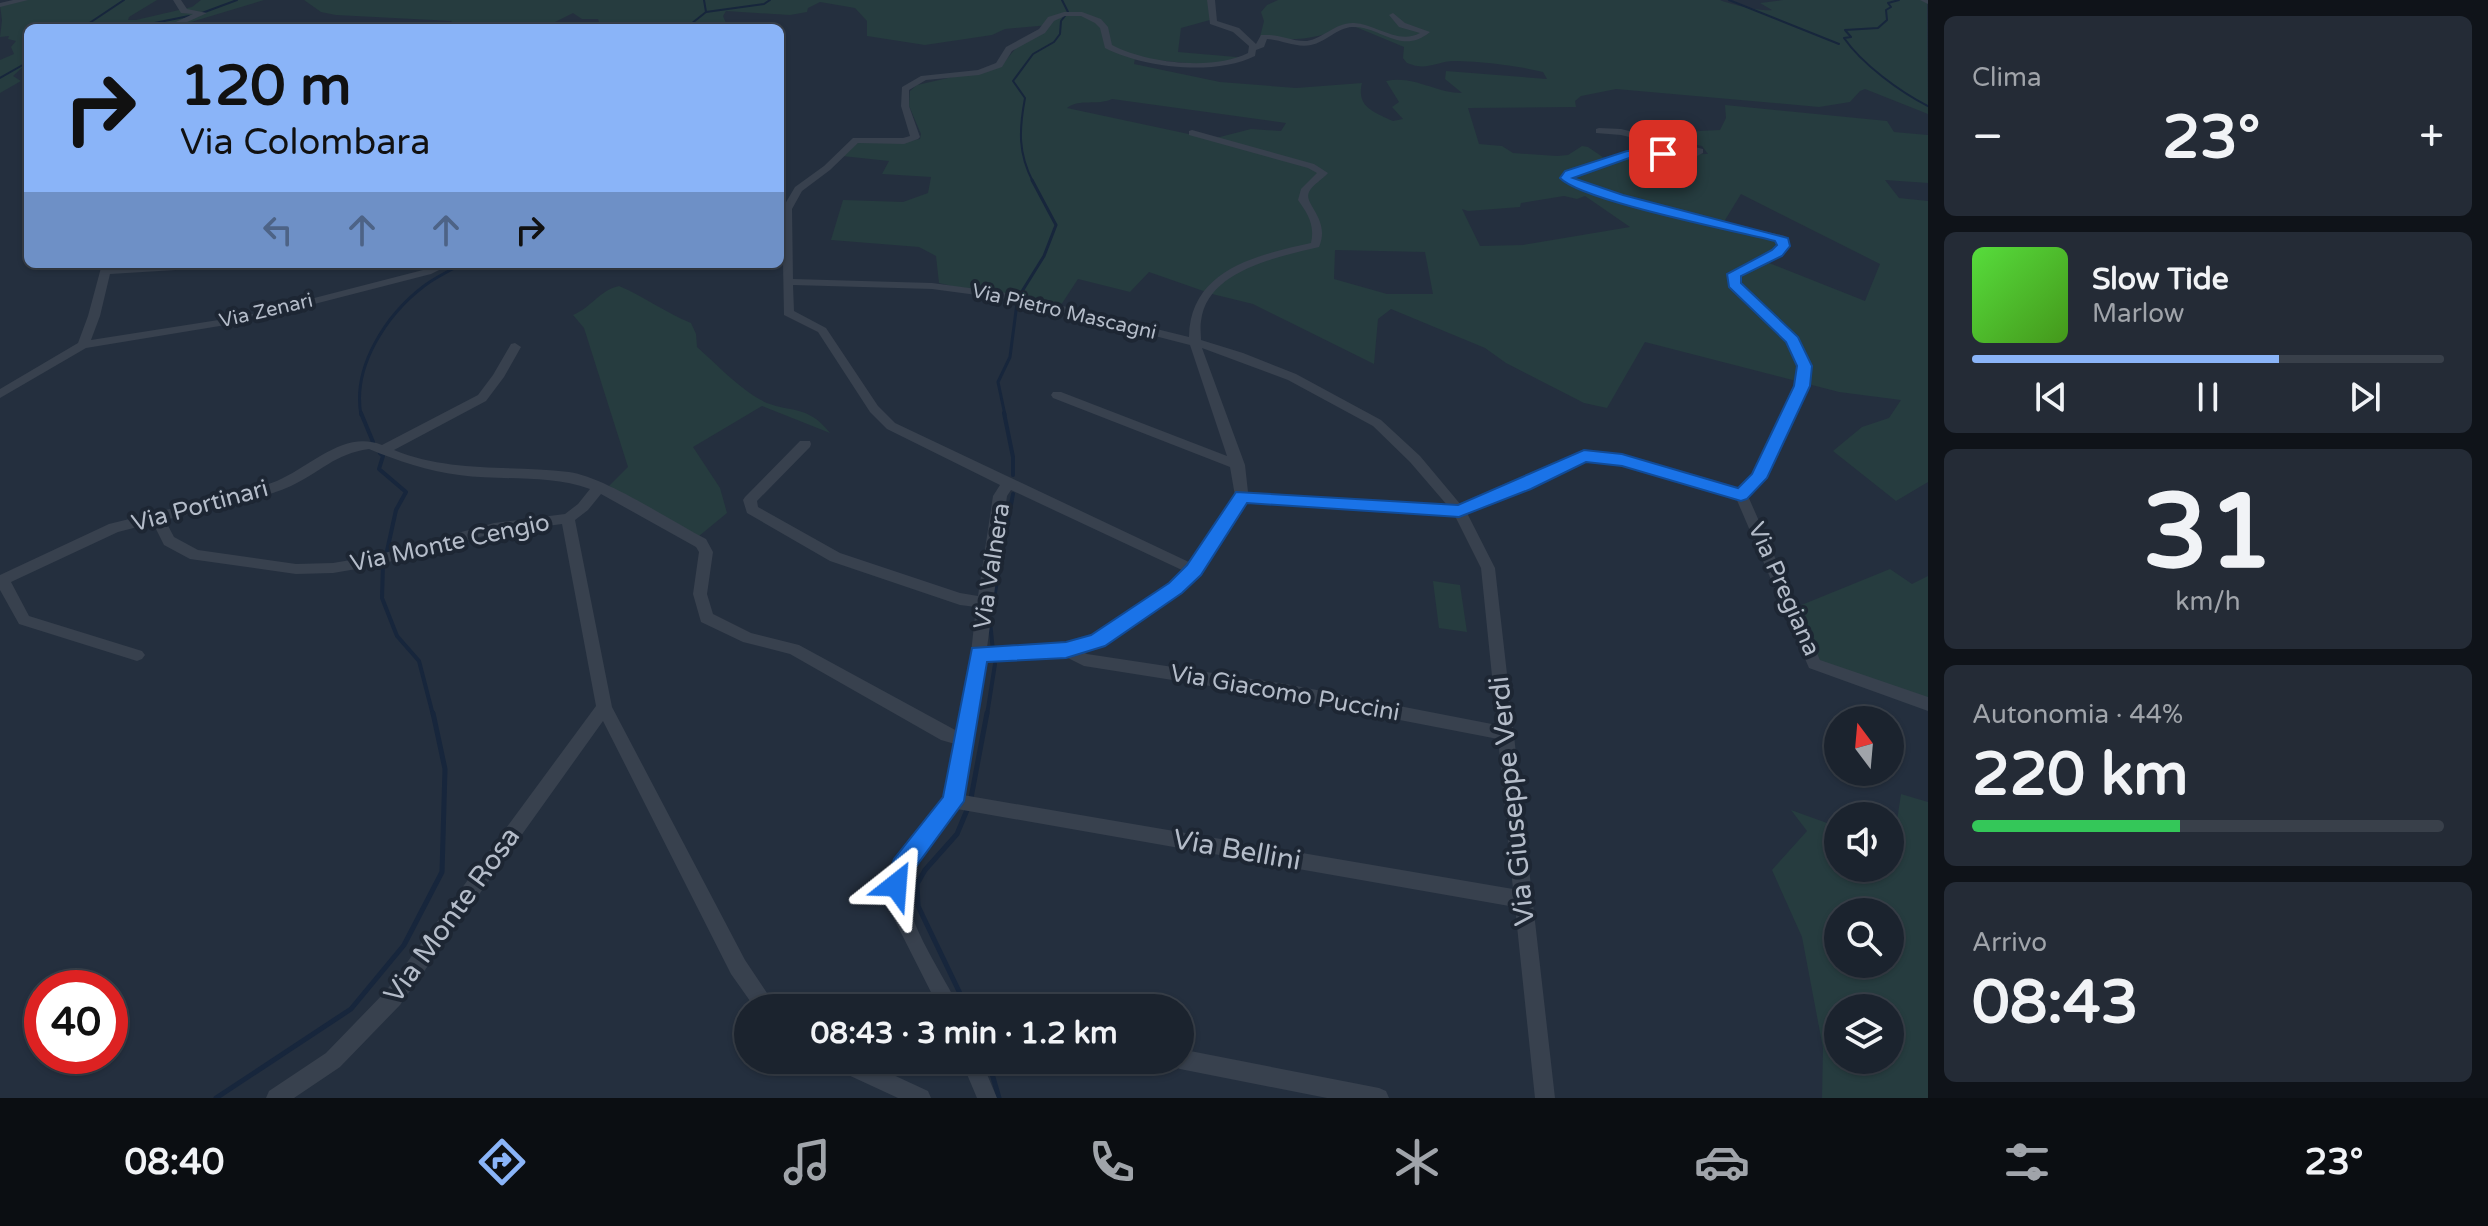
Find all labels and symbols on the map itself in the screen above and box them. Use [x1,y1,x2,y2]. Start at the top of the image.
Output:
pin [1629,120,1697,188]
street label: Via Pietro Mascagni [969,279,1159,345]
street label: Via Zenari [217,289,315,333]
street label: Via Portinari [129,474,271,538]
street label: Via Valnera [968,501,1016,631]
street label: Via Monte Cengio [348,508,552,578]
street label: Via Pregiana [1742,518,1826,660]
street label: Via Giacomo Puccini [1168,659,1402,727]
street label: Via Giuseppe Verdi [1482,675,1542,927]
north arrow [1824,706,1904,786]
street label: Via Monte Rosa [377,820,527,1010]
street label: Via Bellini [1170,822,1304,878]
position arrow [854,843,938,927]
speed limit sign: 40 [24,970,128,1074]

